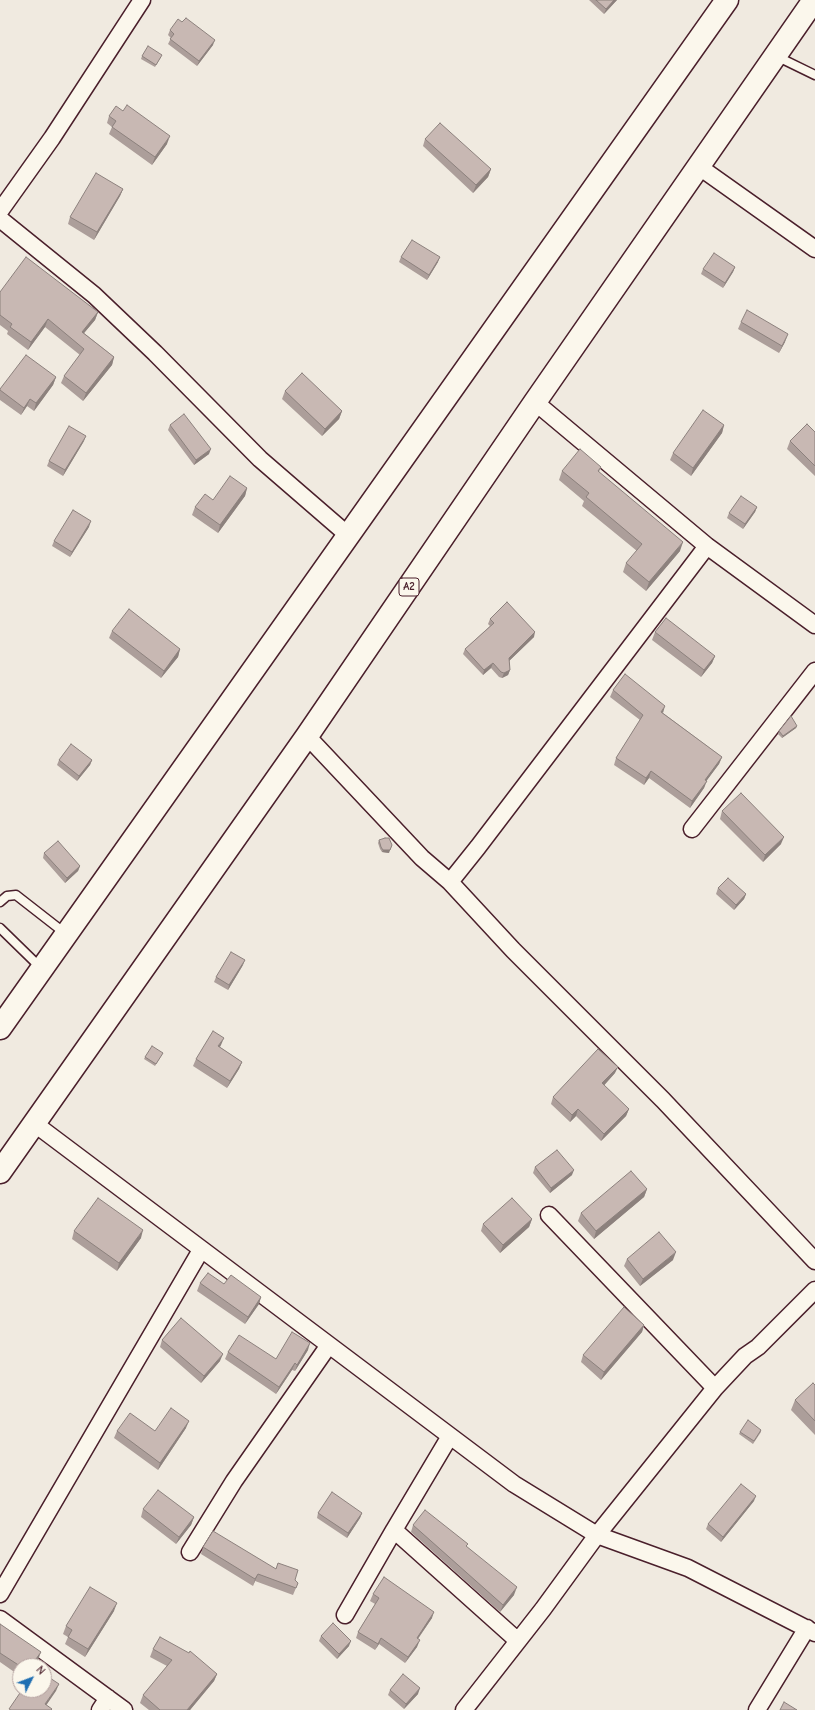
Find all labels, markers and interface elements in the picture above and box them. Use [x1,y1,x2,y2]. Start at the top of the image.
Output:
road number: A2 [399,578,419,596]
north arrow [12,1658,52,1698]
text: N [33,1663,48,1677]

